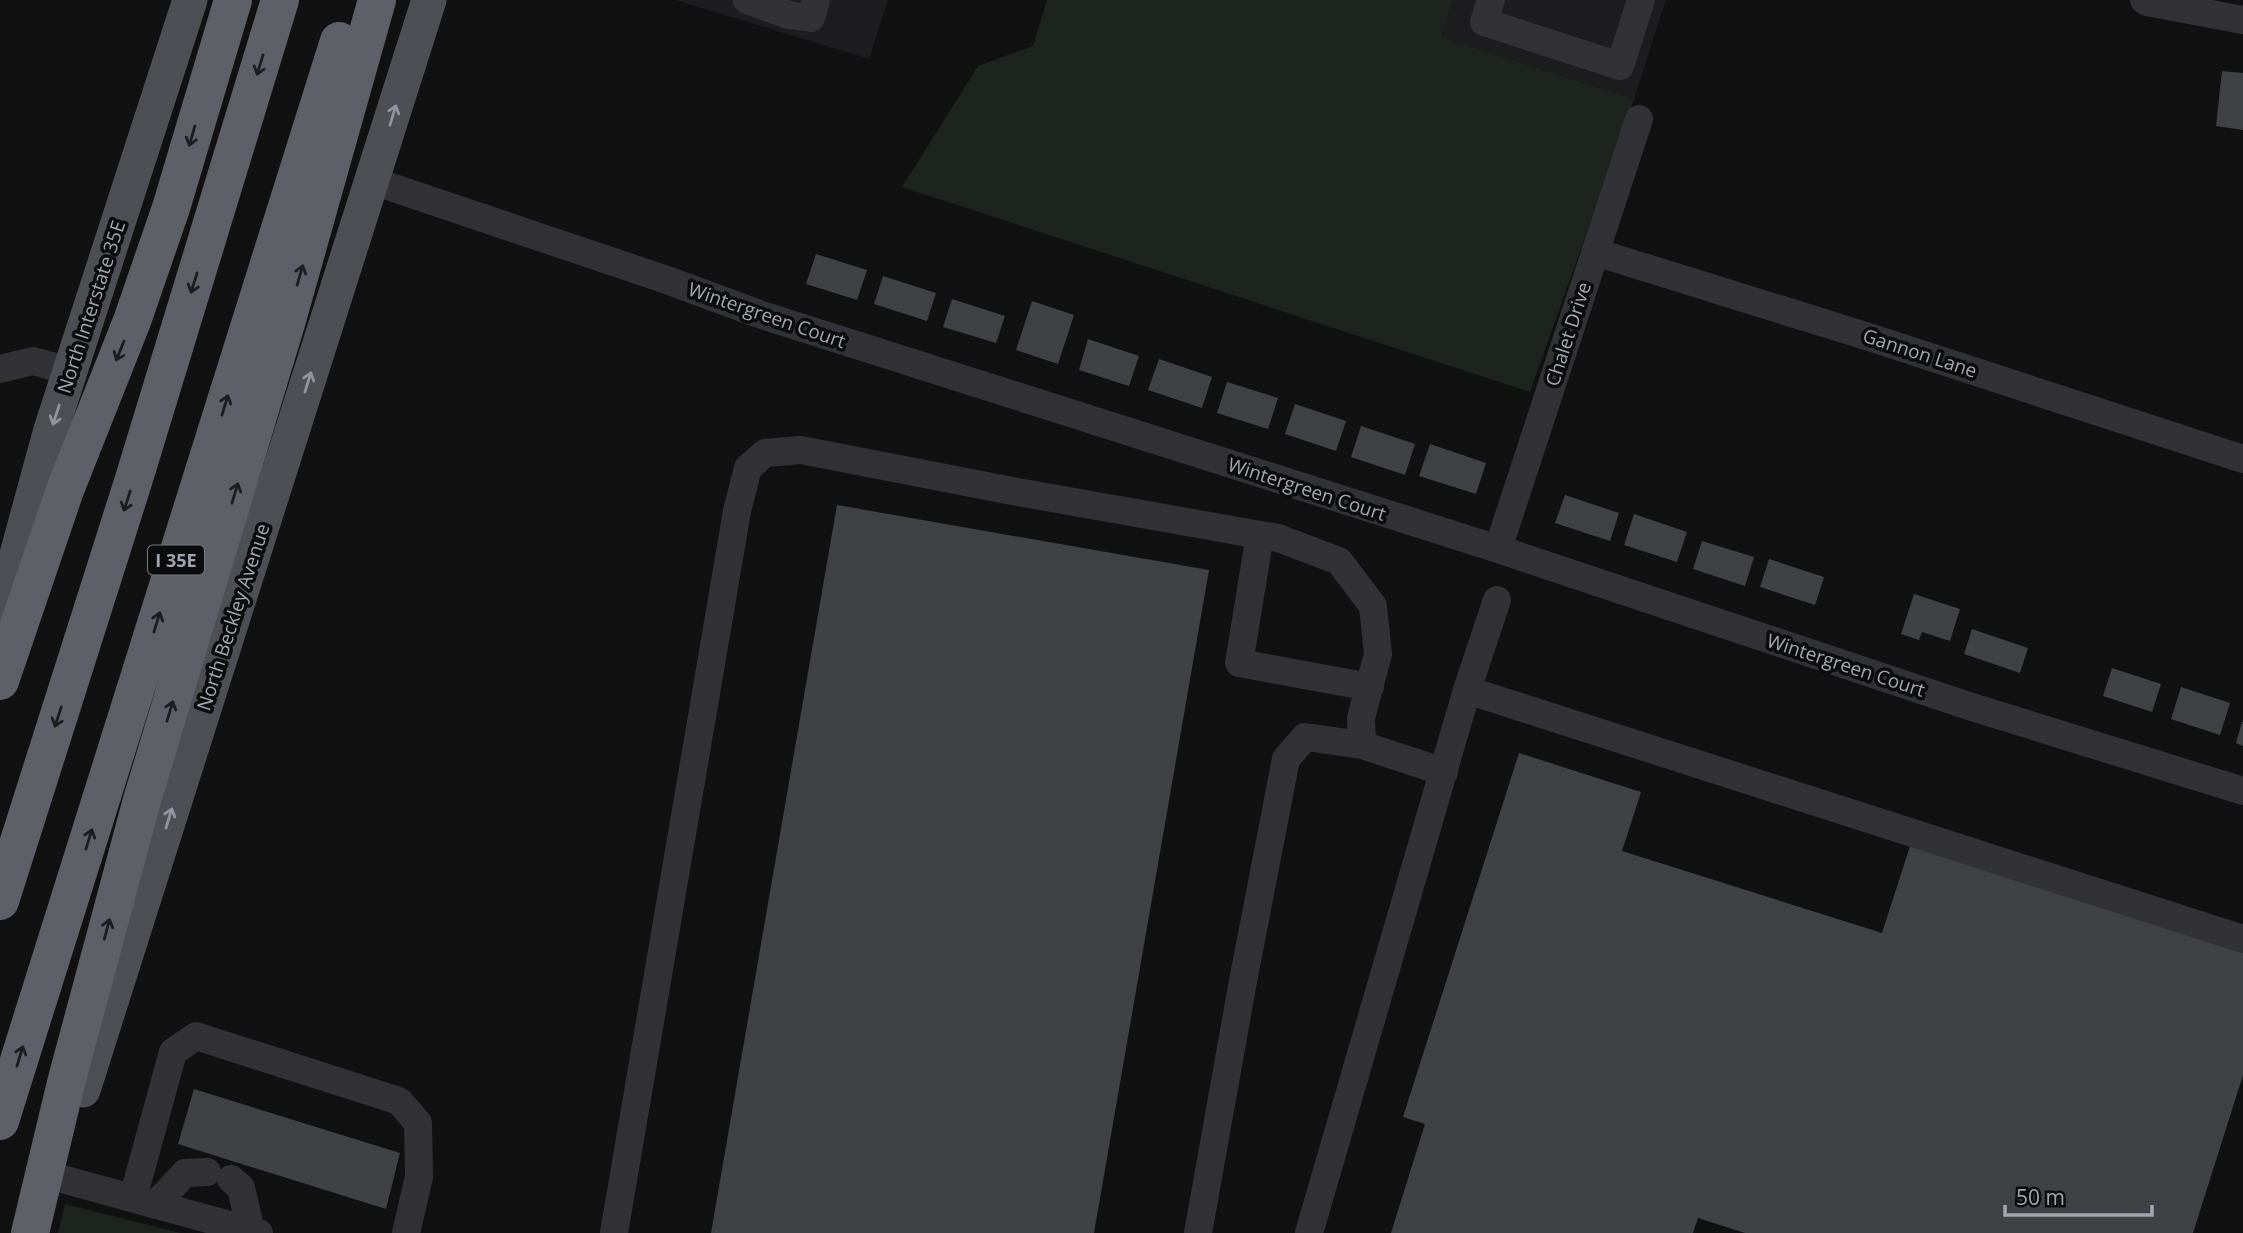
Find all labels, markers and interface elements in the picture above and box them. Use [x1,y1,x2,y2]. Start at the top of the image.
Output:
one-way arrow [252,54,265,76]
one-way arrow [388,105,400,127]
one-way arrow [184,125,197,147]
street label: North Interstate 35E [51,217,131,397]
one-way arrow [294,264,307,286]
one-way arrow [186,272,199,294]
street label: Wintergreen Court [685,276,849,354]
street label: Chalet Drive [1539,279,1597,389]
street label: Gannon Lane [1860,322,1980,384]
one-way arrow [112,340,125,362]
one-way arrow [303,372,316,394]
one-way arrow [220,394,232,416]
one-way arrow [49,403,61,425]
street label: Wintergreen Court [1225,451,1390,527]
one-way arrow [229,482,242,504]
one-way arrow [120,489,132,511]
street label: North Beckley Avenue [191,520,275,714]
road number: I 35E [148,546,204,574]
one-way arrow [151,611,164,633]
street label: Wintergreen Court [1764,627,1929,703]
one-way arrow [164,700,177,722]
one-way arrow [51,706,64,728]
one-way arrow [164,807,177,829]
one-way arrow [83,828,96,850]
one-way arrow [101,919,114,941]
one-way arrow [15,1045,28,1067]
scale bar [2005,1174,2152,1218]
text: 50 m [2016,1183,2065,1211]

